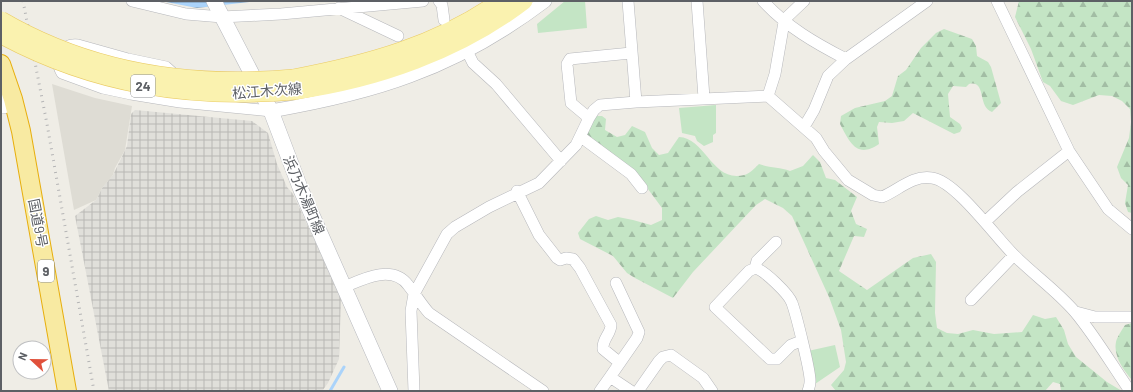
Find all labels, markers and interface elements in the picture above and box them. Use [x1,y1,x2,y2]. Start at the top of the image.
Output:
road number: 24 [131,75,155,97]
street label: 松江木次線 [231,80,302,101]
street label: 浜乃木湯町線 [280,153,329,237]
street label: 国道9号 [25,197,52,249]
road number: 9 [38,260,54,282]
north arrow [12,340,52,380]
text: N [15,350,30,362]

